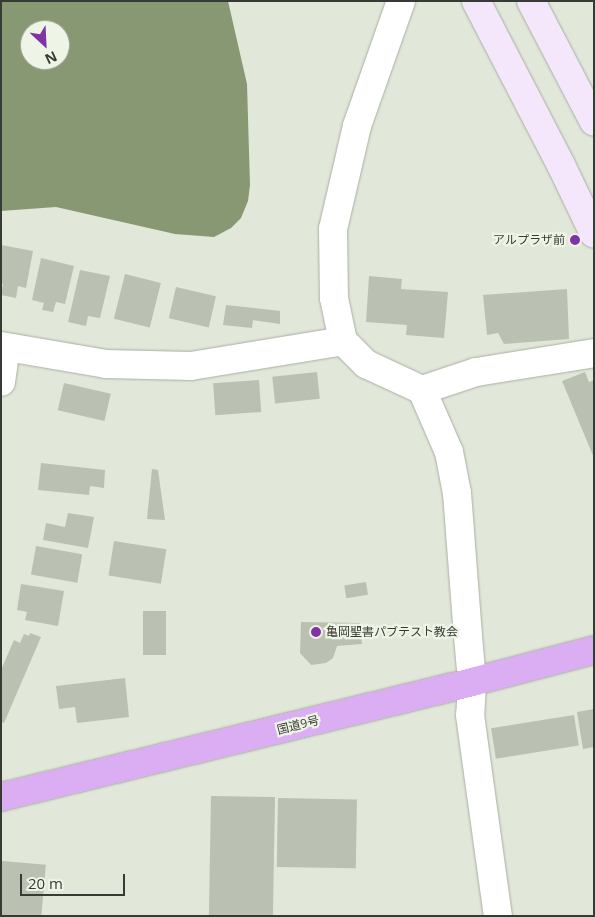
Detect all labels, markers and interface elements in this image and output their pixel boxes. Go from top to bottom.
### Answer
north arrow [20,20,70,70]
text: N [42,47,60,69]
place label: アルプラザ前 [493,233,565,247]
marker: アルプラザ前 [569,234,581,246]
place label: 亀岡聖書パブテスト教会 [326,625,458,639]
marker: 亀岡聖書パブテスト教会 [310,626,322,638]
street label: 国道9号 [275,713,321,737]
scale bar [22,864,128,896]
text: 20 m [28,873,63,893]

